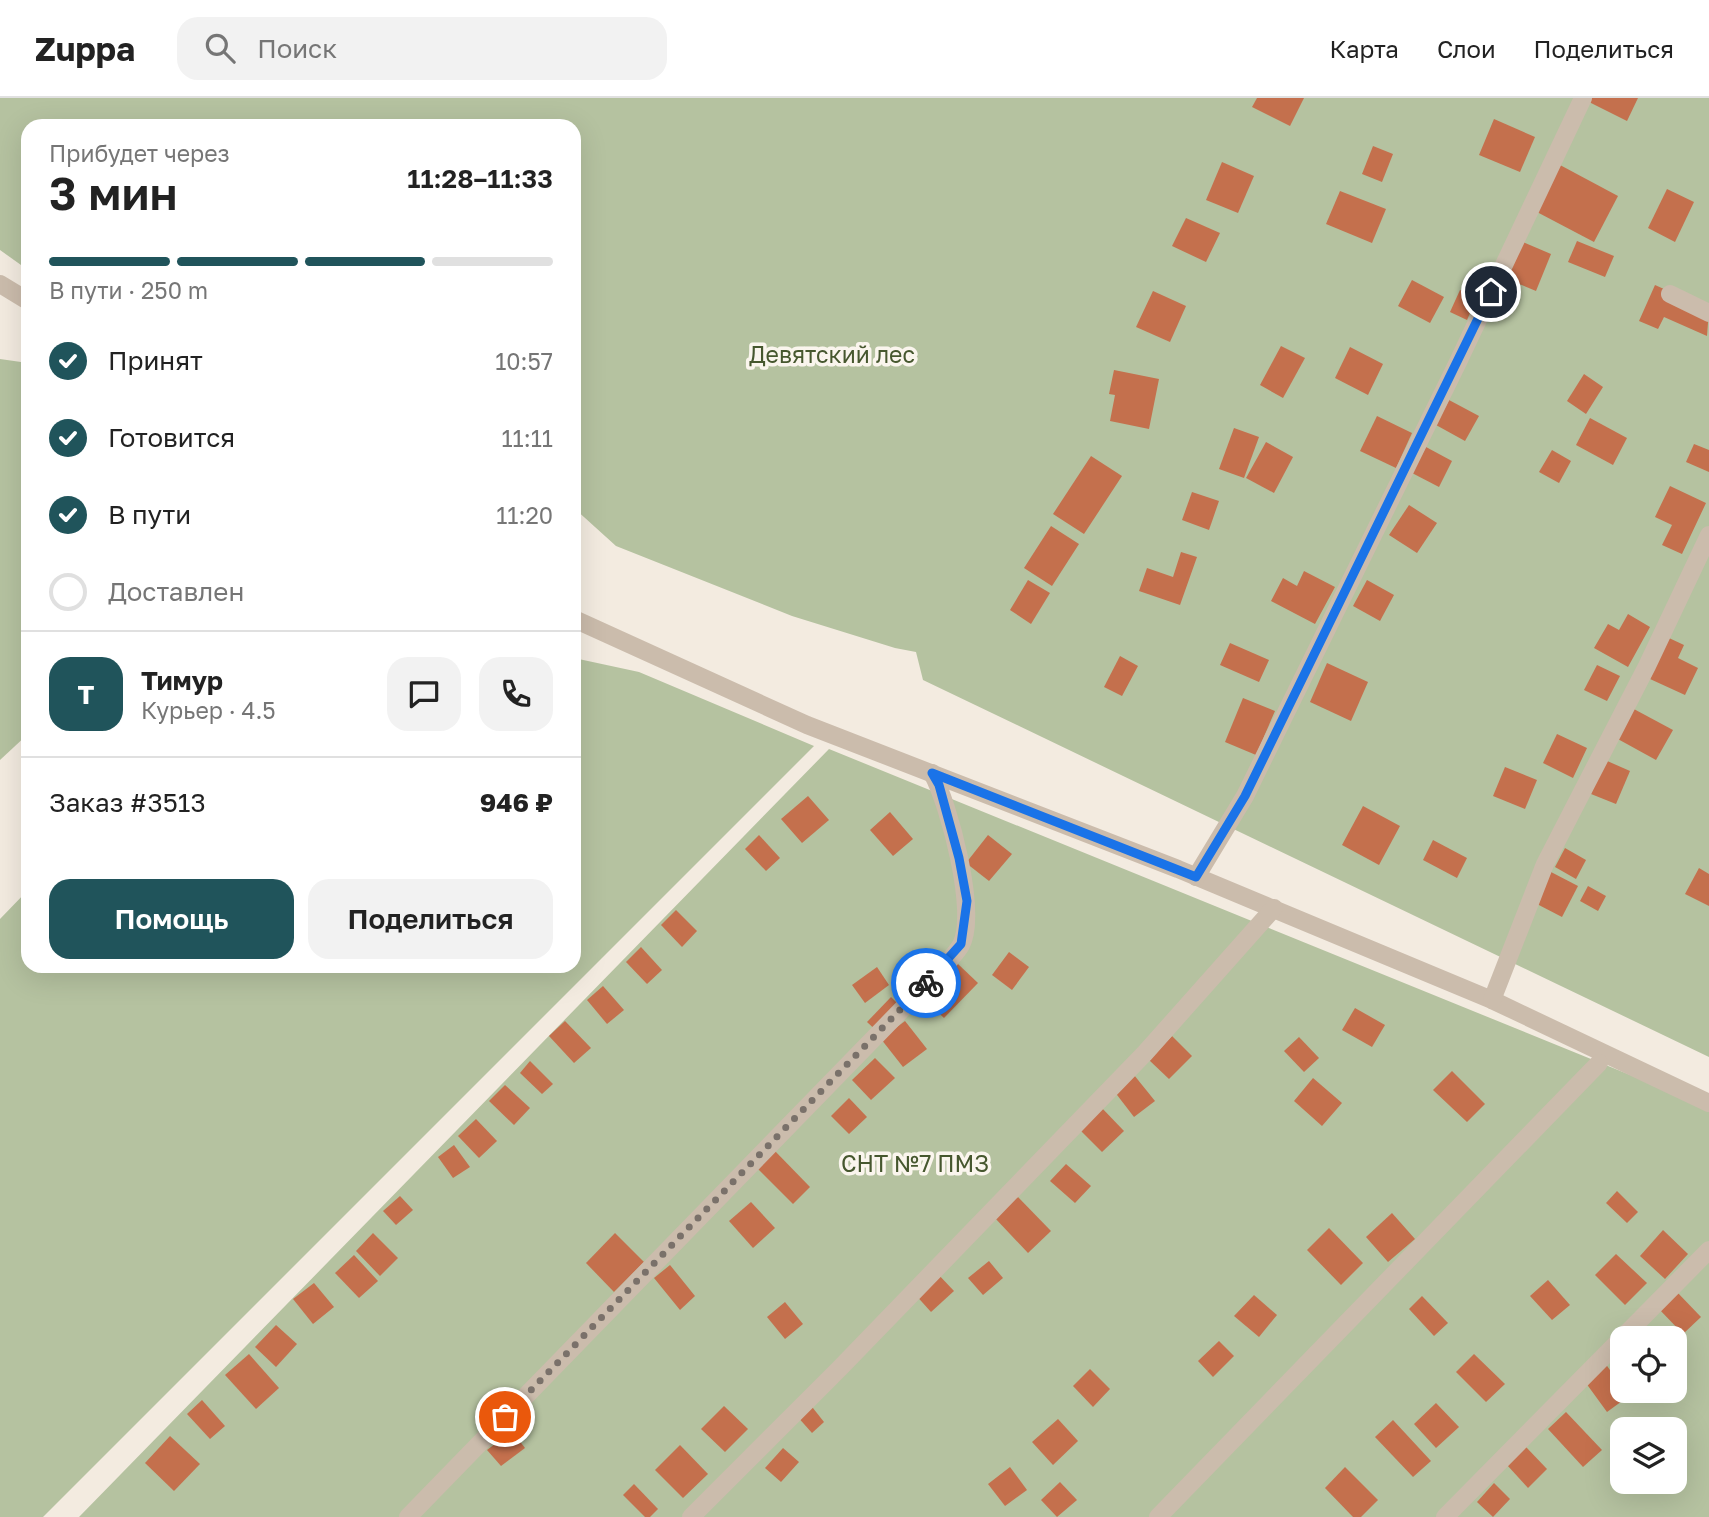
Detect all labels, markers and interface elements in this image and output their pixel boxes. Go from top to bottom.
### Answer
search box [177,17,667,80]
text: Zuppa [35,29,135,68]
icon: search [201,29,239,67]
text: Поиск [257,33,337,64]
text: Карта [1329,34,1399,63]
text: Слои [1437,34,1496,63]
text: Поделиться [1534,34,1674,63]
text: Прибудет через [49,139,230,167]
text: 11:28–11:33 [407,163,553,194]
text: 3 мин [49,165,178,220]
pin [1461,262,1521,322]
icon: home [1472,273,1510,311]
text: В пути · 250 m [49,276,208,304]
park label: Девятский лес [749,340,915,368]
icon: check [49,342,87,380]
text: Принят [108,345,203,376]
text: 10:57 [495,347,553,375]
icon: check [49,419,87,457]
text: Готовится [108,422,235,453]
text: 11:11 [501,424,553,452]
icon: check [49,496,87,534]
text: В пути [108,499,191,530]
text: 11:20 [496,501,553,529]
text: Доставлен [108,576,244,607]
button: chat [387,657,461,731]
button: phone [479,657,553,731]
text: Тимур [141,665,223,696]
text: Т [78,679,94,710]
text: Курьер · 4.5 [141,696,276,724]
text: Заказ #3513 [49,787,206,818]
text: 946 ₽ [480,787,553,818]
button: Помощь [49,879,294,959]
button: Поделиться [308,879,553,959]
courier [891,948,961,1018]
icon: bike [907,964,945,1002]
park label: СНТ №7 ПМЗ [841,1149,989,1177]
map controls [1610,1326,1687,1494]
button: locate [1610,1326,1687,1403]
pin [475,1387,535,1447]
icon: bag [486,1398,524,1436]
button: layers [1610,1417,1687,1494]

